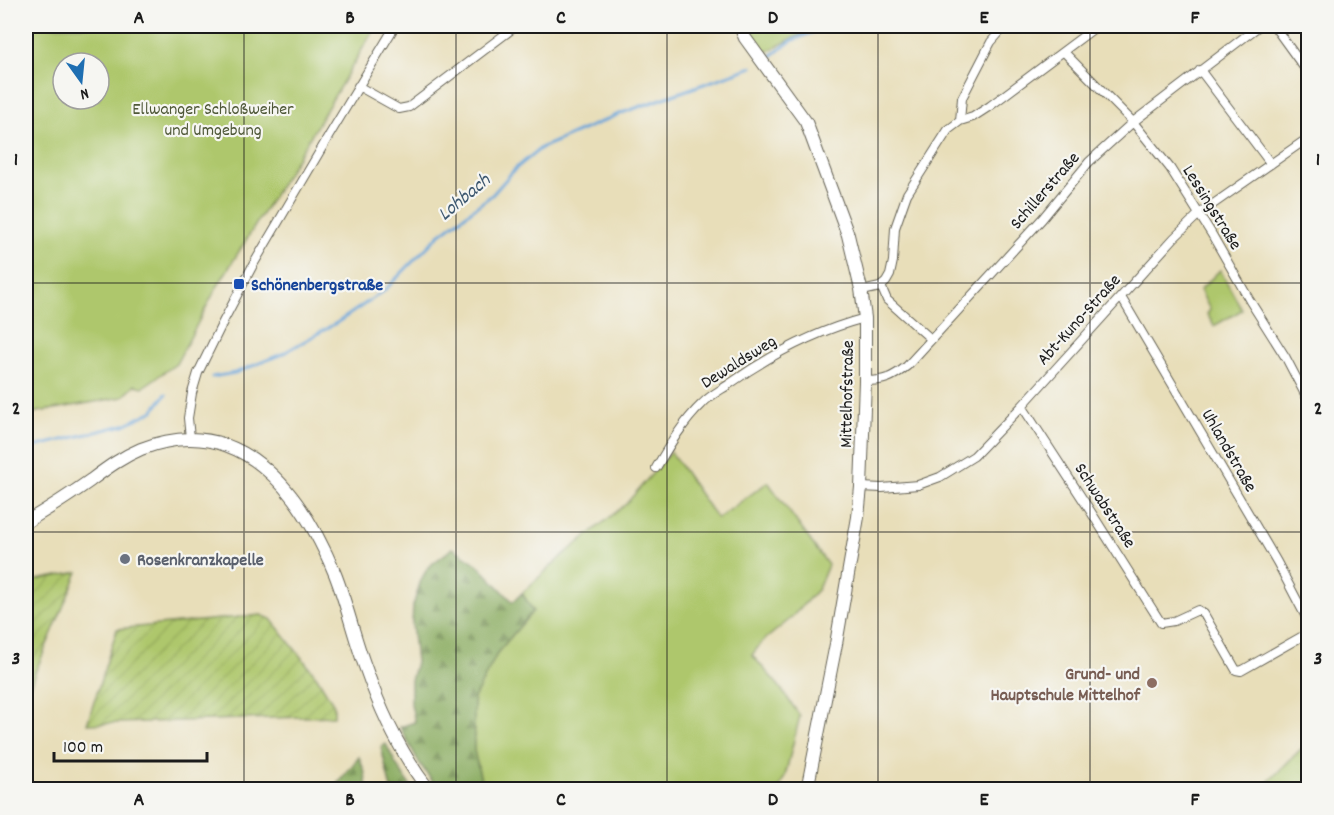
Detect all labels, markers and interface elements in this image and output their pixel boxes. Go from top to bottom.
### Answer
text: A [134,5,145,33]
text: B [345,5,355,33]
text: C [556,5,566,33]
text: D [768,5,779,33]
text: E [979,5,989,33]
text: F [1191,5,1201,33]
north arrow [51,51,111,111]
text: N [77,81,91,105]
park label: Ellwanger Schloßweiher und Umgebung [132,98,294,144]
text: 1 [14,147,18,175]
street label: Schillerstraße [1005,147,1087,236]
text: 1 [1316,147,1320,175]
street label: Lessingstraße [1175,161,1247,256]
water label: Lohbach [432,167,498,229]
street label: Abt-Kuno-Straße [1032,269,1128,372]
place label: Schönenbergstraße [251,274,383,299]
marker: Schönenbergstraße [232,277,246,291]
street label: Dewaldsweg [697,330,782,396]
street label: Mittelhofstraße [835,340,862,448]
text: 2 [12,396,20,424]
text: 2 [1314,396,1322,424]
street label: Uhlandstraße [1194,405,1262,497]
street label: Schwabstraße [1067,459,1141,554]
place label: Rosenkranzkapelle [137,549,264,574]
marker: Rosenkranzkapelle [118,552,132,566]
text: 3 [12,646,20,674]
text: 3 [1314,646,1322,674]
place label: Grund- und Hauptschule Mittelhof [991,663,1142,709]
marker: Grund- und Hauptschule Mittelhof [1145,676,1159,690]
scale bar [54,725,207,763]
text: 100 m [63,736,103,761]
text: A [134,787,145,815]
text: B [345,787,355,815]
text: C [556,787,566,815]
text: D [768,787,779,815]
text: E [979,787,989,815]
text: F [1191,787,1201,815]

